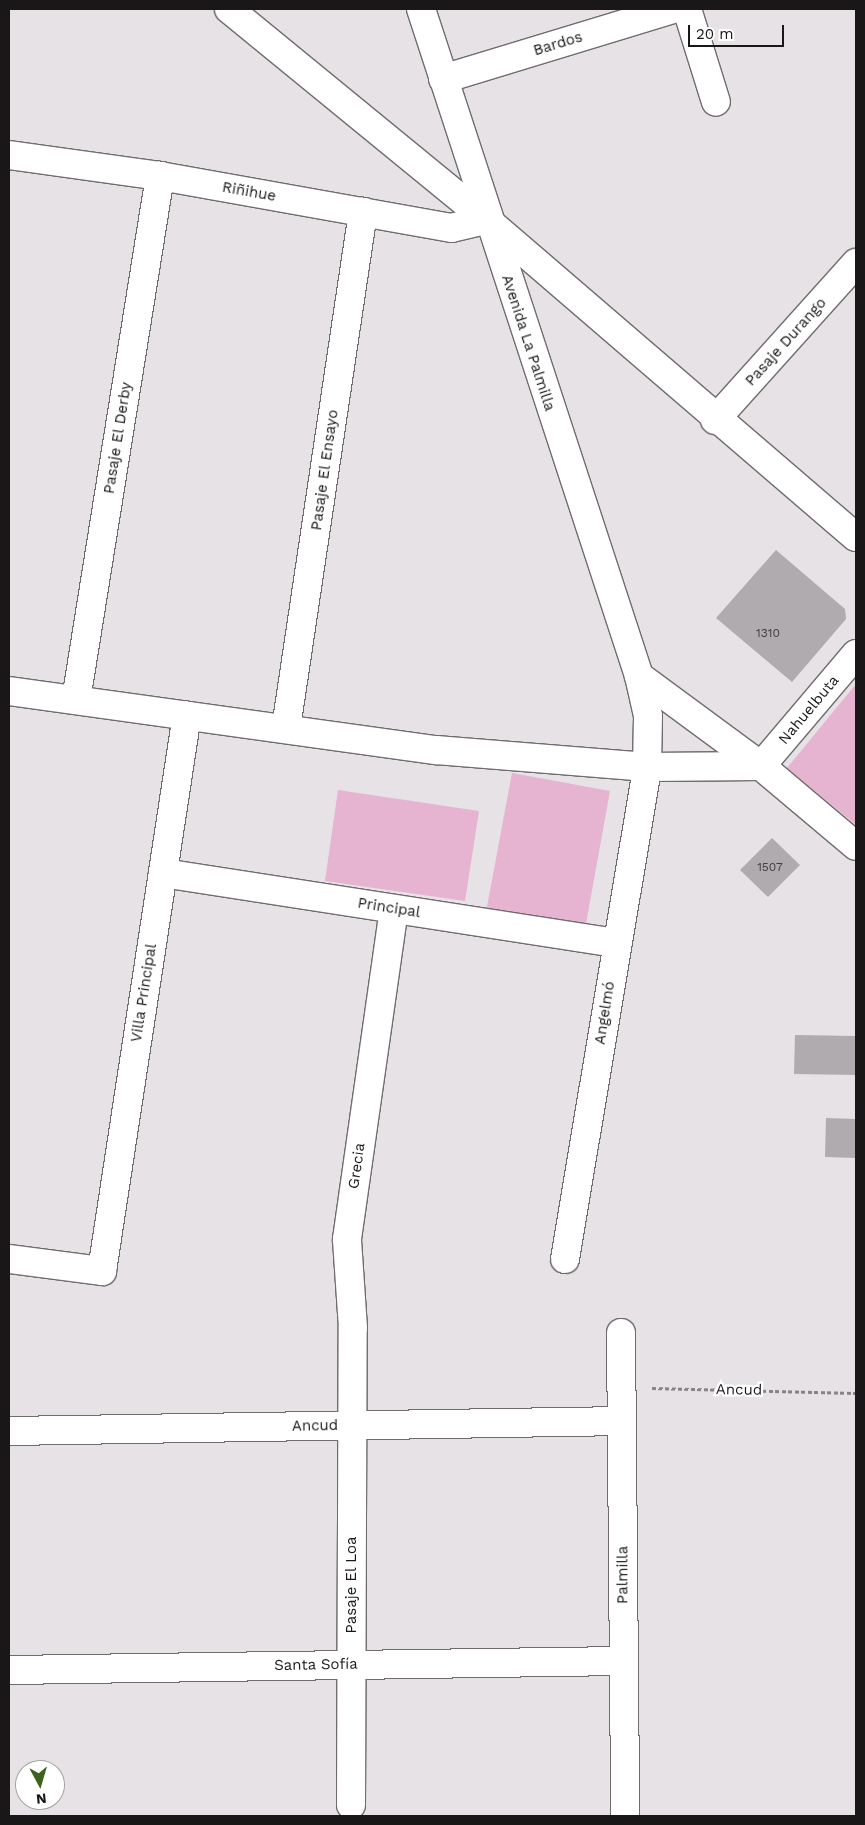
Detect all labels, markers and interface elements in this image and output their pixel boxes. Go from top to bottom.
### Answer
scale bar [690,15,786,47]
text: 20 m [696,25,734,43]
street label: Bardos [531,28,585,60]
street label: Riñihue [221,178,277,206]
street label: Avenida La Palmilla [497,272,559,414]
street label: Pasaje Durango [742,294,830,390]
street label: Pasaje El Derby [100,381,136,495]
street label: Pasaje El Ensayo [308,408,342,532]
house number: 1310 [756,627,780,641]
street label: Nahuelbuta [775,672,843,748]
house number: 1507 [757,861,783,875]
street label: Principal [356,894,422,922]
street label: Villa Principal [127,942,161,1044]
street label: Angelmó [591,980,619,1046]
street label: Grecia [345,1142,369,1190]
street label: Ancud [716,1381,762,1399]
street label: Ancud [292,1417,338,1435]
street label: Pasaje El Loa [343,1536,361,1634]
street label: Palmilla [614,1546,632,1604]
street label: Santa Sofía [274,1655,358,1675]
north arrow [15,1760,65,1810]
text: N [35,1790,47,1807]

